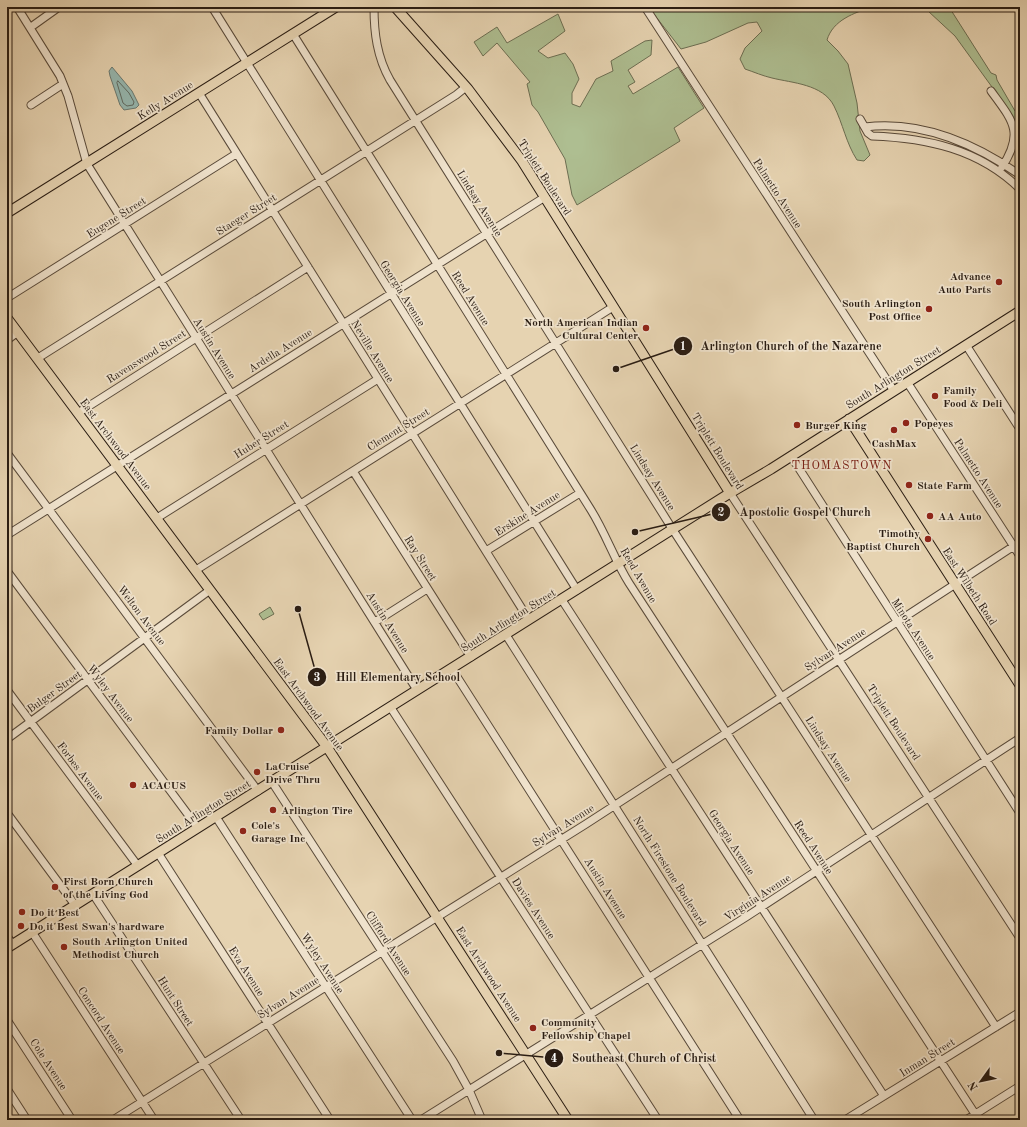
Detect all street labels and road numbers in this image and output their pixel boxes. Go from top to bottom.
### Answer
street label: Kelly Avenue [136,80,195,123]
street label: Triplett Boulevard [515,138,572,218]
street label: Palmetto Avenue [750,157,803,231]
street label: Lindsay Avenue [454,169,504,239]
street label: Staeger Street [215,192,279,238]
street label: Eugene Street [85,196,149,241]
street label: Georgia Avenue [377,259,426,329]
street label: Reed Avenue [449,270,491,328]
street label: Austin Avenue [191,316,237,381]
street label: Neville Avenue [348,319,395,385]
street label: Ardella Avenue [247,327,315,375]
street label: Ravenswood Street [105,328,188,386]
street label: South Arlington Street [845,345,943,412]
street label: East Archwood Avenue [77,397,153,493]
street label: Clement Street [366,407,432,454]
street label: Triplett Boulevard [689,412,745,492]
street label: Huber Street [233,419,291,461]
street label: Palmetto Avenue [951,437,1004,511]
street label: Lindsay Avenue [627,443,677,513]
street label: Erskine Avenue [493,490,562,539]
street label: Ray Street [401,534,438,584]
street label: Reed Avenue [617,546,658,605]
street label: East Wilbeth Road [940,546,998,628]
street label: Welton Avenue [115,584,167,648]
street label: South Arlington Street [460,588,558,655]
street label: Austin Avenue [364,590,410,655]
street label: Minota Avenue [889,597,937,663]
street label: Sylvan Avenue [803,626,868,674]
street label: East Archwood Avenue [271,657,345,753]
street label: Wyley Avenue [85,663,135,725]
street label: Bulger Street [26,669,84,716]
street label: Triplett Boulevard [864,683,921,763]
street label: Lindsay Avenue [802,715,853,785]
street label: Forbes Avenue [54,741,105,803]
street label: South Arlington Street [155,779,253,846]
street label: Sylvan Avenue [531,803,597,850]
street label: Georgia Avenue [706,808,756,877]
street label: North Firestone Boulevard [630,815,707,929]
street label: Reed Avenue [791,819,834,877]
street label: Austin Avenue [582,856,628,921]
street label: Virginia Avenue [723,873,793,924]
street label: Davies Avenue [509,876,557,941]
street label: Clifford Avenue [363,910,413,978]
street label: East Archwood Avenue [453,925,523,1024]
street label: Wyley Avenue [298,932,345,996]
street label: Eva Avenue [226,945,266,999]
street label: Hunt Street [155,975,195,1029]
street label: Sylvan Avenue [256,975,322,1022]
street label: Concord Avenue [75,985,126,1056]
street label: Cole Avenue [27,1037,68,1093]
street label: Inman Street [898,1037,957,1080]

